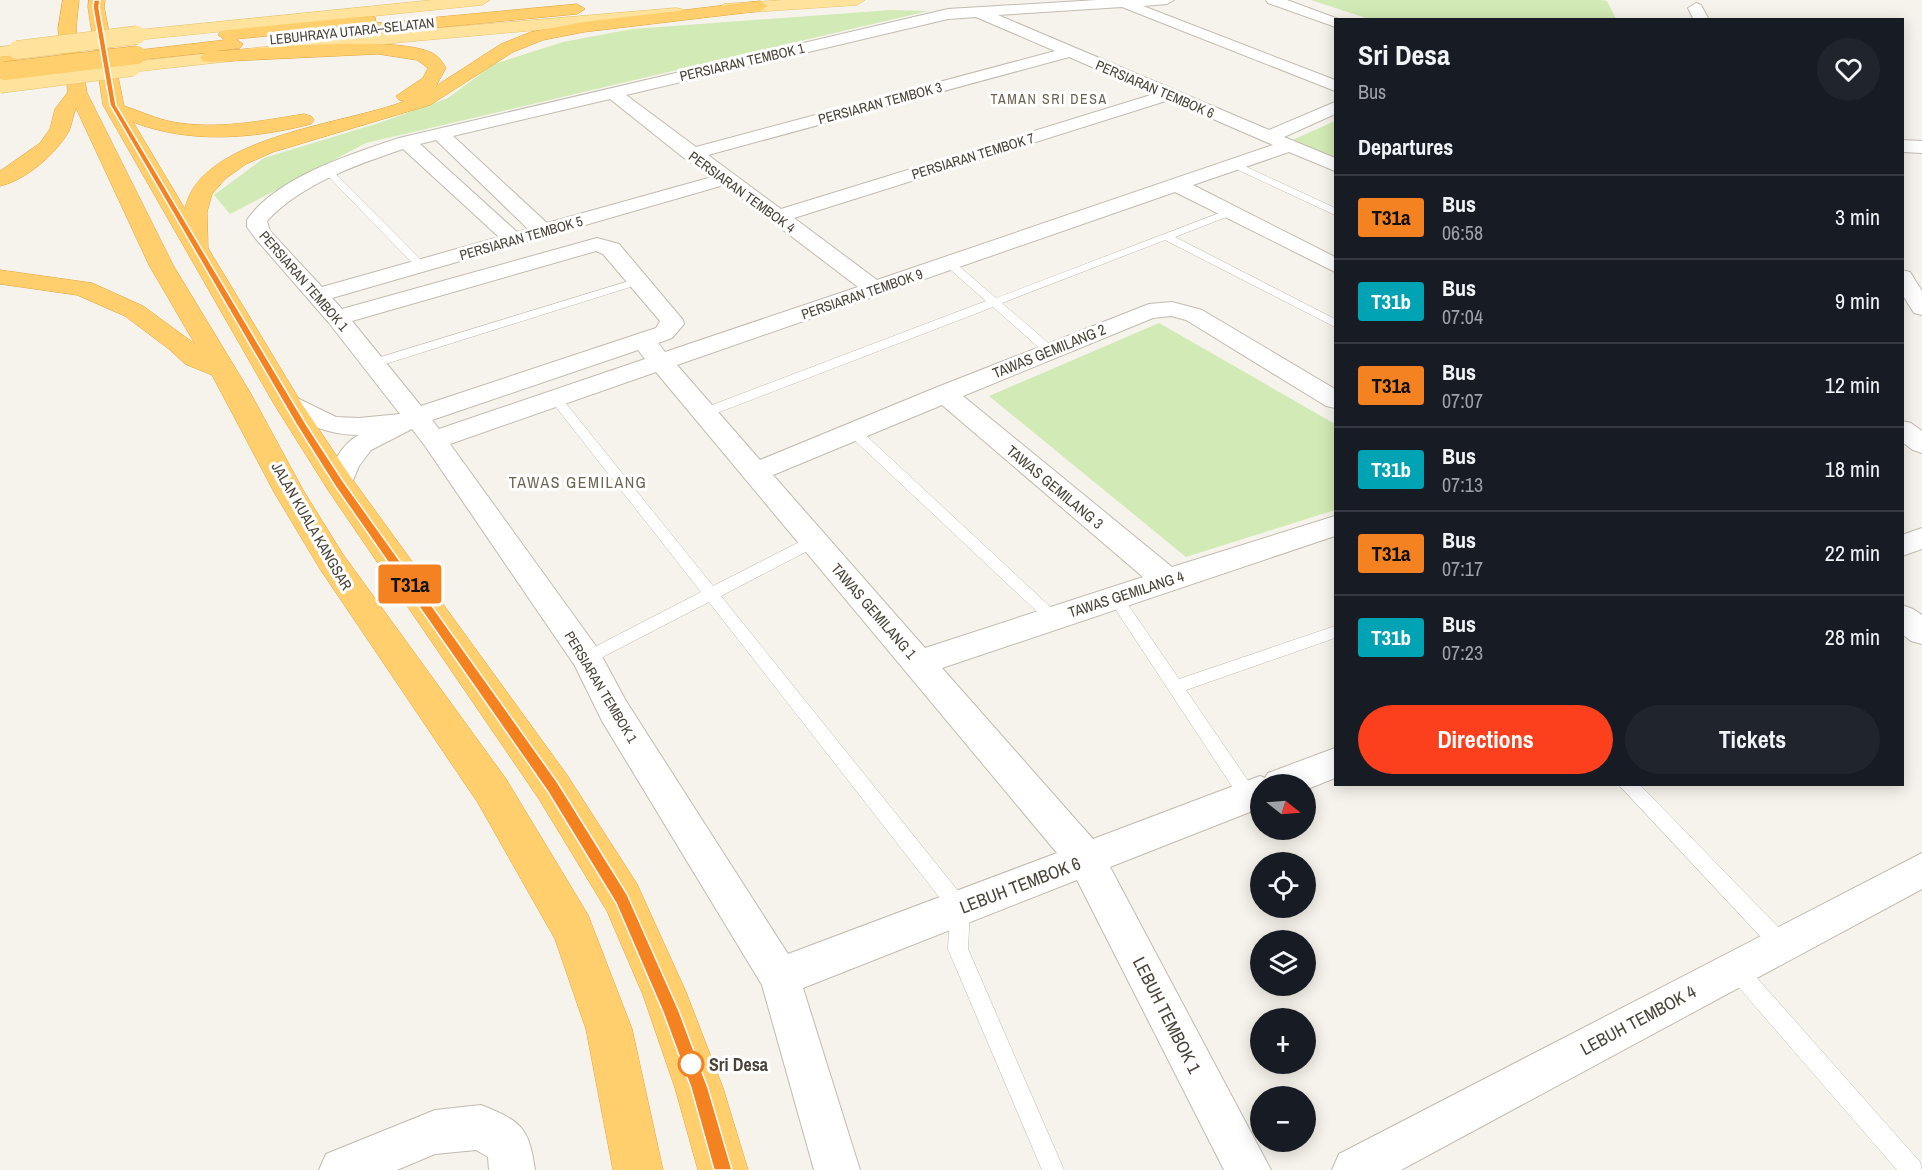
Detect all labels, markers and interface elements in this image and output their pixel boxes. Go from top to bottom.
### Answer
street label: LEBUHRAYA UTARA–SELATAN [269,13,435,49]
text: Sri Desa [1358,36,1450,74]
button: heart [1817,38,1880,101]
street label: PERSIARAN TEMBOK 1 [678,39,807,85]
street label: PERSIARAN TEMBOK 6 [1093,56,1217,122]
street label: PERSIARAN TEMBOK 3 [816,78,944,128]
text: Bus [1358,78,1386,105]
district label: TAMAN SRI DESA [990,90,1108,108]
street label: PERSIARAN TEMBOK 7 [909,129,1037,183]
text: Departures [1358,132,1453,162]
street label: PERSIARAN TEMBOK 4 [685,147,799,237]
text: Bus [1442,189,1476,219]
text: 3 min [1835,202,1880,232]
text: T31a [1371,203,1411,232]
street label: PERSIARAN TEMBOK 5 [457,212,585,264]
text: 06:58 [1442,219,1483,246]
street label: PERSIARAN TEMBOK 1 [255,227,353,335]
street label: PERSIARAN TEMBOK 9 [799,265,925,323]
text: Bus [1442,273,1476,303]
text: 9 min [1835,286,1880,316]
text: T31b [1371,287,1411,316]
text: 07:04 [1442,303,1483,330]
street label: TAWAS GEMILANG 2 [989,319,1109,383]
text: Bus [1442,357,1476,387]
text: 12 min [1825,370,1880,400]
text: T31a [1371,371,1411,400]
text: 07:07 [1442,387,1483,414]
street label: TAWAS GEMILANG 3 [1002,440,1108,534]
text: Bus [1442,441,1476,471]
text: 18 min [1825,454,1880,484]
text: T31b [1371,455,1411,484]
street label: JALAN KUALA KANGSAR [267,458,357,594]
district label: TAWAS GEMILANG [509,471,647,493]
text: 07:13 [1442,471,1483,498]
text: Bus [1442,525,1476,555]
text: 22 min [1825,538,1880,568]
text: T31a [1371,539,1411,568]
text: 07:17 [1442,555,1483,582]
street label: TAWAS GEMILANG 1 [827,559,922,663]
line badge: T31a [368,564,452,604]
street label: TAWAS GEMILANG 4 [1065,565,1187,623]
text: T31a [390,570,430,599]
text: Bus [1442,609,1476,639]
text: 28 min [1825,622,1880,652]
text: T31b [1371,623,1411,652]
street label: PERSIARAN TEMBOK 1 [560,628,642,747]
text: 07:23 [1442,639,1483,666]
button: Directions [1358,705,1613,774]
button: Tickets [1625,705,1880,774]
north arrow [1250,774,1316,840]
map controls [1250,774,1316,1152]
street label: LEBUH TEMBOK 6 [956,850,1084,920]
button: locate [1250,852,1316,918]
button: layers [1250,930,1316,996]
street label: LEBUH TEMBOK 1 [1127,952,1207,1078]
street label: LEBUH TEMBOK 4 [1576,979,1700,1061]
button: + [1250,1008,1316,1074]
marker: Sri Desa [678,1051,704,1077]
place label: Sri Desa [709,1052,769,1077]
button: − [1250,1086,1316,1152]

